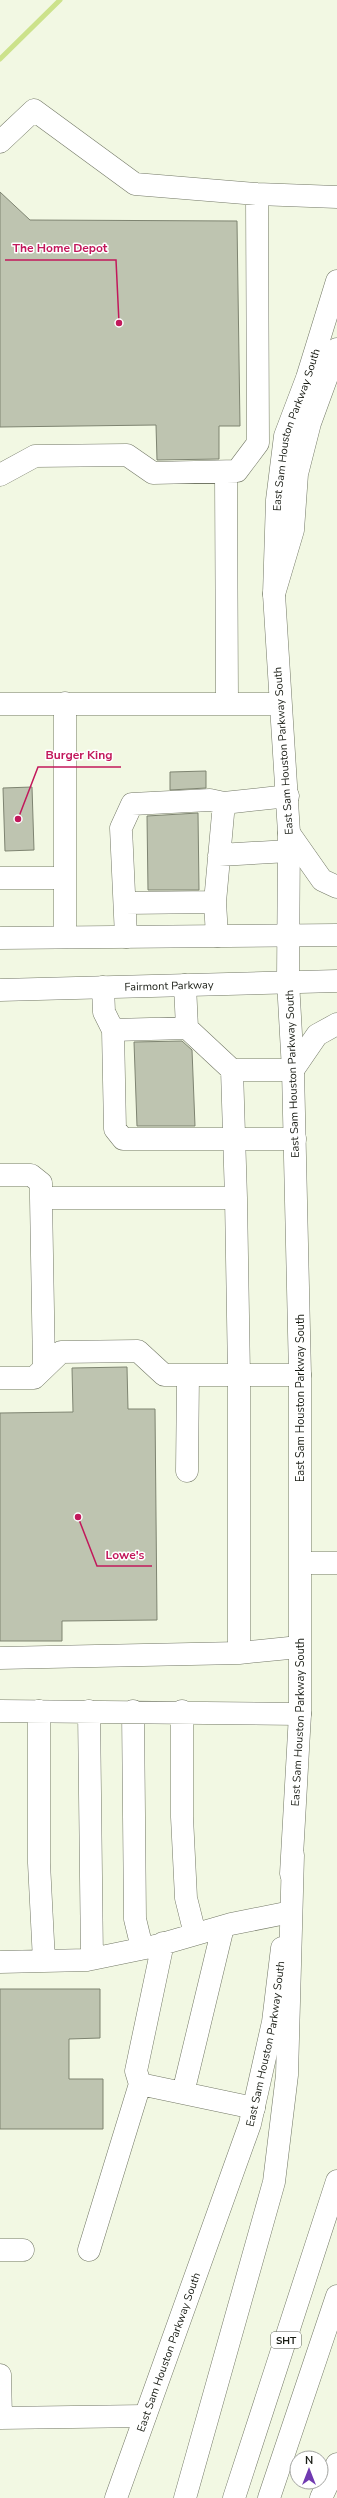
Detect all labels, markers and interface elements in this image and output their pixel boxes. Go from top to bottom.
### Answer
callout: The Home Depot [5,236,116,260]
text: The Home Depot [13,240,108,256]
street label: East Sam Houston Parkway South [270,347,324,511]
street label: East Sam Houston Parkway South [270,667,297,835]
callout: Burger King [38,743,121,767]
text: Burger King [46,747,112,763]
street label: Fairmont Parkway [124,977,214,995]
street label: East Sam Houston Parkway South [282,990,303,1158]
street label: East Sam Houston Parkway South [293,1314,308,1482]
callout: Lowe's [97,1542,152,1566]
text: Lowe's [106,1547,145,1563]
street label: East Sam Houston Parkway South [288,1638,308,1807]
street label: East Sam Houston Parkway South [243,1960,288,2128]
street label: East Sam Houston Parkway South [133,2270,204,2434]
road number: SHT [271,2332,301,2348]
north arrow [289,2450,329,2490]
text: N [305,2453,313,2468]

